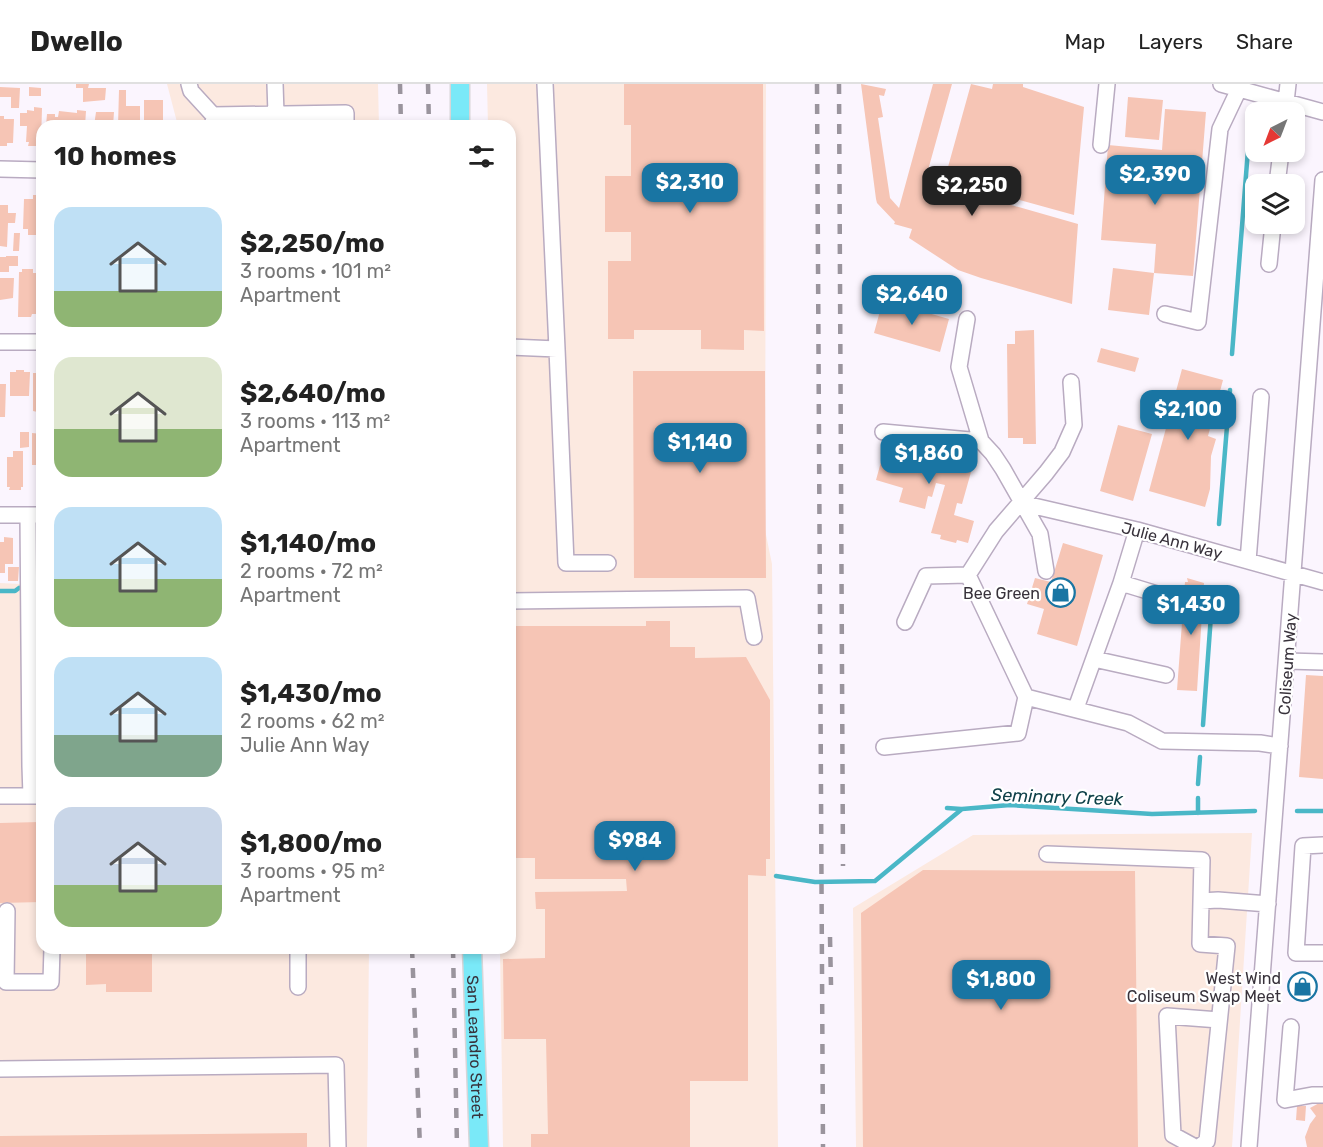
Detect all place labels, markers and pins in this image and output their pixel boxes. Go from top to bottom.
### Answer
pin: $2,390 [1106,155,1204,206]
pin: $2,310 [641,163,739,214]
pin: $2,250 [923,166,1021,217]
pin: $2,640 [863,275,961,326]
pin: $2,100 [1139,390,1237,441]
pin: $1,140 [651,423,749,474]
pin: $1,860 [880,434,978,485]
shop icon: Bee Green [1045,577,1077,609]
place label: Bee Green [963,584,1040,603]
pin: $1,430 [1142,585,1240,636]
pin: $984 [599,821,671,872]
pin: $1,800 [952,960,1050,1011]
place label: West Wind Coliseum Swap Meet [1127,969,1281,1006]
shop icon: West Wind Coliseum Swap Meet [1286,971,1318,1003]

